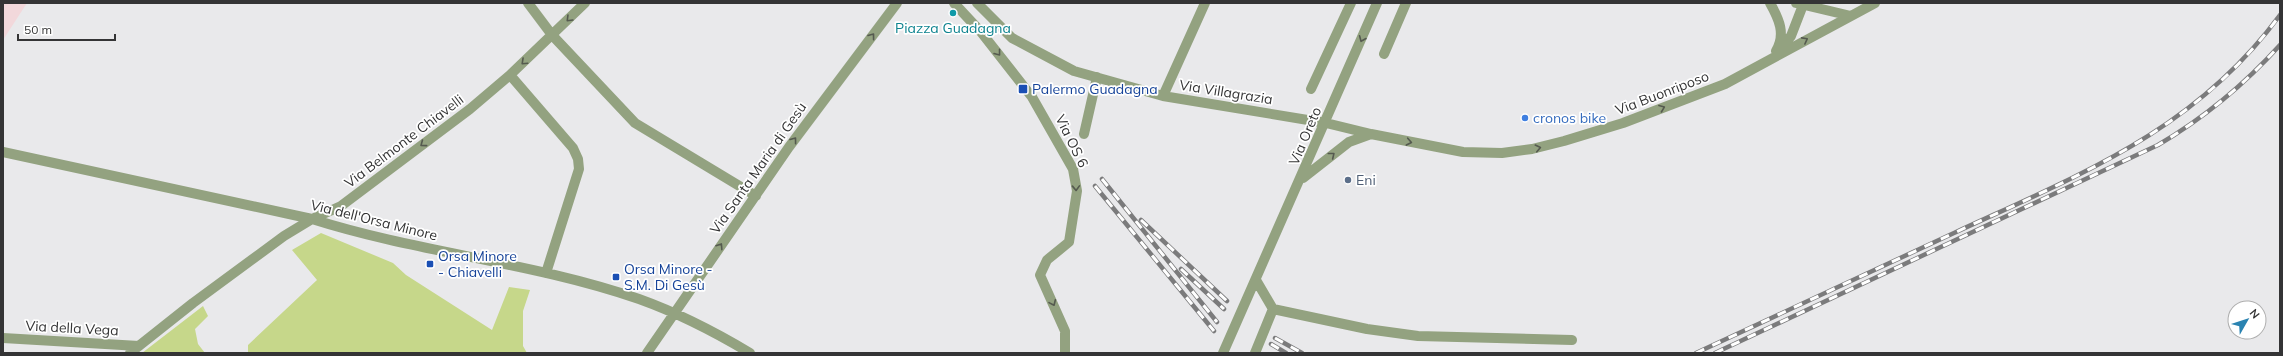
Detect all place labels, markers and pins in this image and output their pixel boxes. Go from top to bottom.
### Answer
marker: Piazza Guadagna [948,8,958,18]
place label: Piazza Guadagna [895,19,1011,37]
place label: Palermo Guadagna [1032,80,1158,98]
marker: Palermo Guadagna [1017,83,1029,95]
place label: cronos bike [1533,109,1606,127]
marker: cronos bike [1520,113,1530,123]
place label: Eni [1356,171,1376,189]
marker: Eni [1343,175,1353,185]
place label: Orsa Minore - Chiavelli [438,247,517,281]
marker: Orsa Minore - Chiavelli [425,259,435,269]
place label: Orsa Minore - S.M. Di Gesù [624,260,713,294]
marker: Orsa Minore - S.M. Di Gesù [611,272,621,282]

